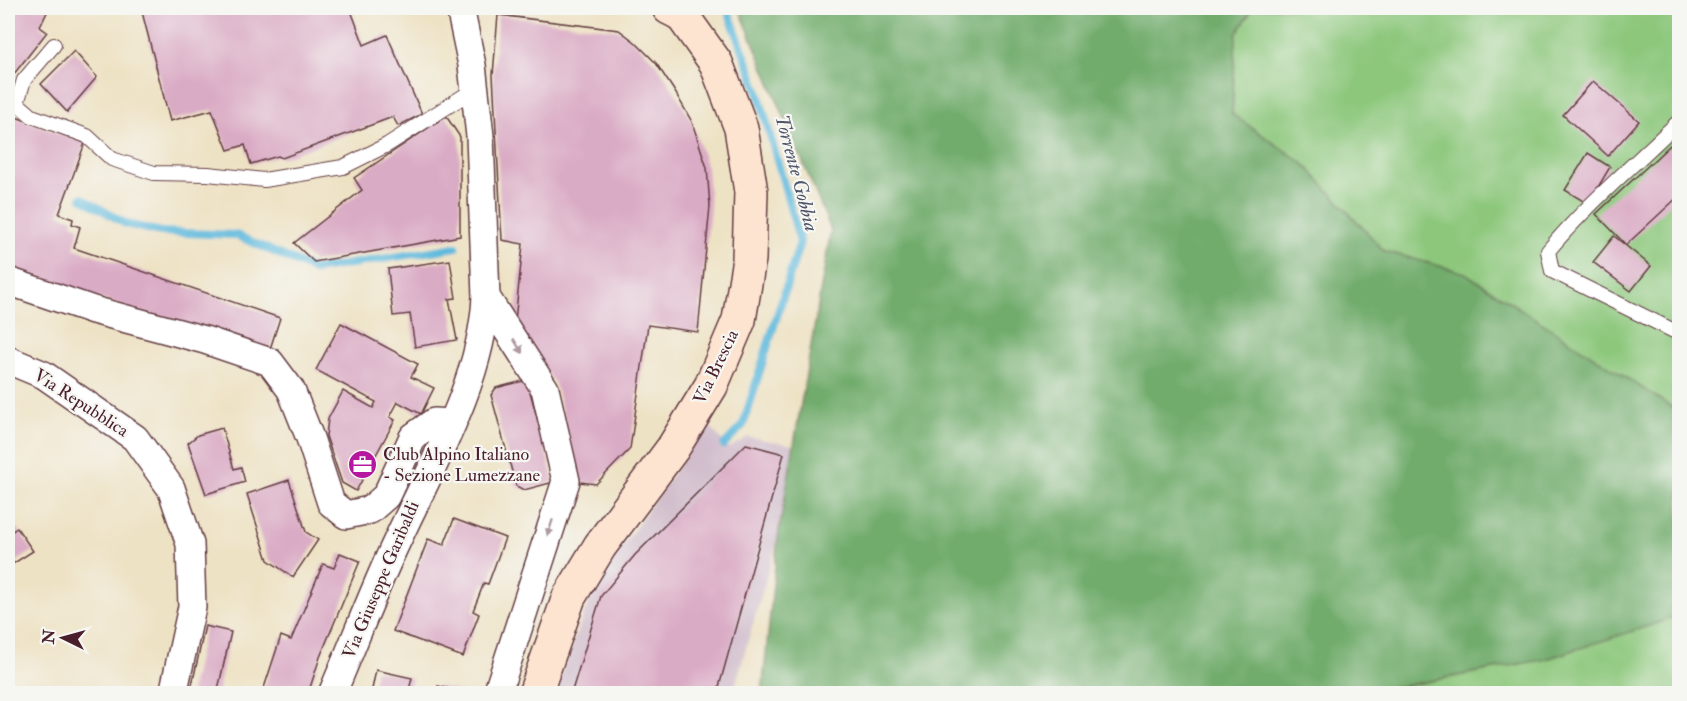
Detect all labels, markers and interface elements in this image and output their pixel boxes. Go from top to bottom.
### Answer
water label: Torrente Gobbia [769,112,825,234]
street label: Via Brescia [688,325,744,408]
one-way arrow [512,338,523,354]
street label: Via Repubblica [29,364,133,443]
place label: Club Alpino Italiano - Sezione Lumezzane [383,443,540,487]
office icon: Club Alpino Italiano - Sezione Lumezzane [346,448,378,480]
street label: Via Giuseppe Garibaldi [337,497,425,662]
one-way arrow [544,519,554,537]
north arrow [33,608,93,668]
text: N [38,628,60,646]

